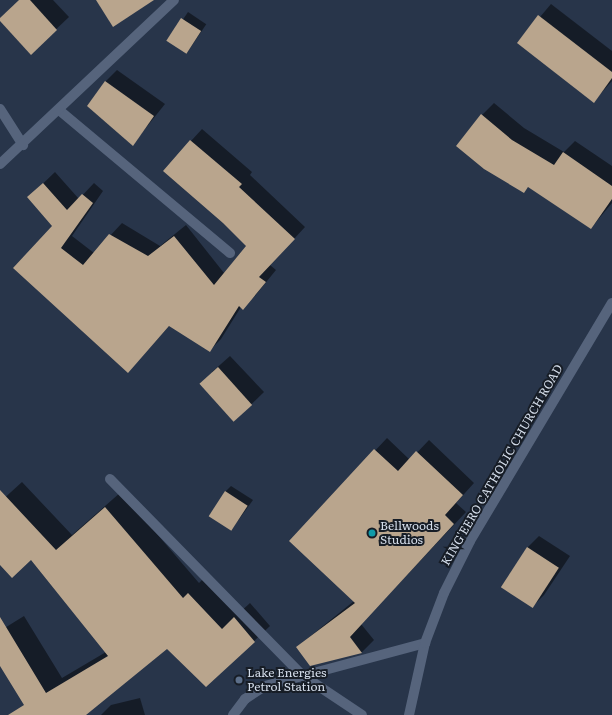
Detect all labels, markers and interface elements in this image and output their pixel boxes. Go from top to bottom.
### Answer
street label: KING'EERO CATHOLIC CHURCH ROAD [438,362,566,568]
place label: Bellwoods Studios [380,519,439,547]
marker: Bellwoods Studios [367,528,377,538]
place label: Lake Energies Petrol Station [247,666,326,694]
marker: Lake Energies Petrol Station [234,675,244,685]

